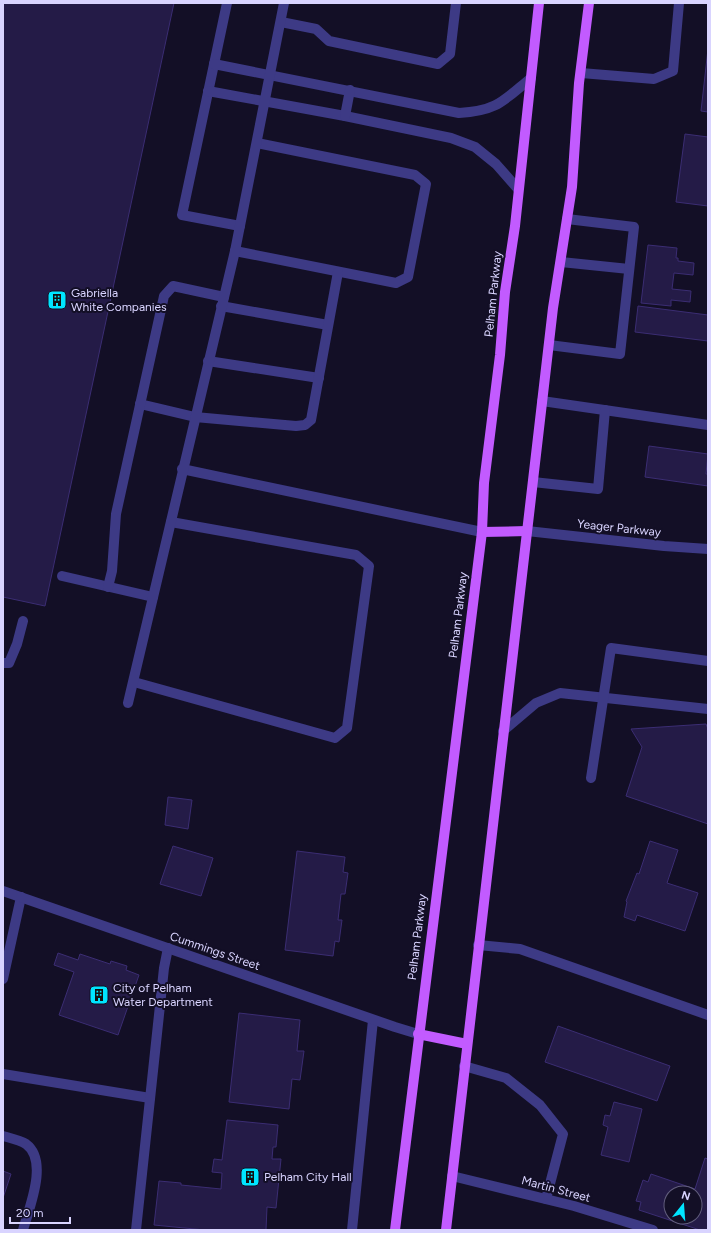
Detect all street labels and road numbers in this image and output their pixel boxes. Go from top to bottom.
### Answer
street label: Pelham Parkway [482,250,505,338]
street label: Yeager Parkway [576,517,662,539]
street label: Pelham Parkway [446,571,470,659]
street label: Pelham Parkway [405,893,429,981]
street label: Cummings Street [168,929,262,973]
street label: Martin Street [520,1173,592,1205]

